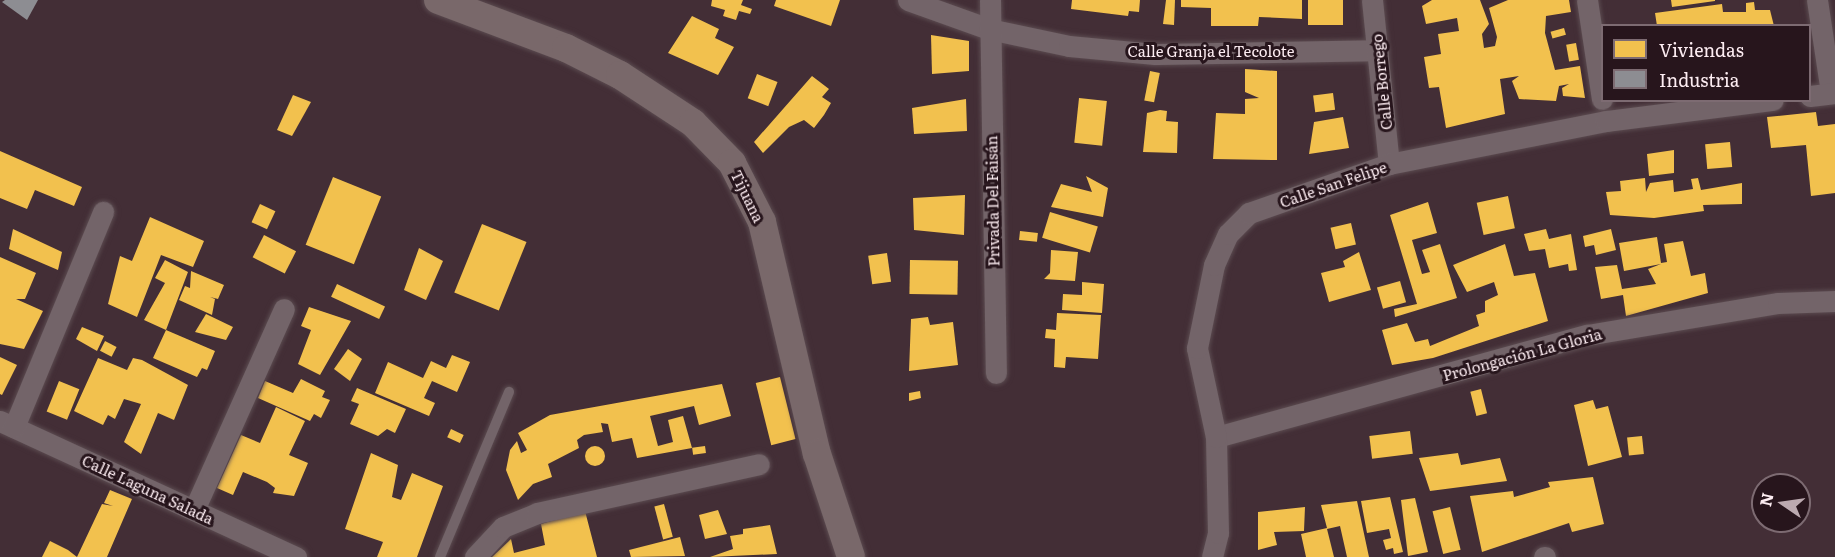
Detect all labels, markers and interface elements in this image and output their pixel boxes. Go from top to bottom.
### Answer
legend [1601,24,1811,102]
street label: Calle Borrego [1367,33,1395,131]
text: Viviendas [1659,36,1744,63]
street label: Calle Granja el Tecolote [1127,42,1295,60]
text: Industria [1659,66,1739,93]
street label: Privada Del Faisán [982,135,1002,267]
street label: Calle San Felipe [1277,157,1389,211]
street label: Tijuana [728,167,768,225]
street label: Prolongación La Gloria [1441,324,1603,384]
street label: Calle Laguna Salada [79,451,217,527]
north arrow [1751,473,1811,533]
text: N [1752,490,1779,509]

